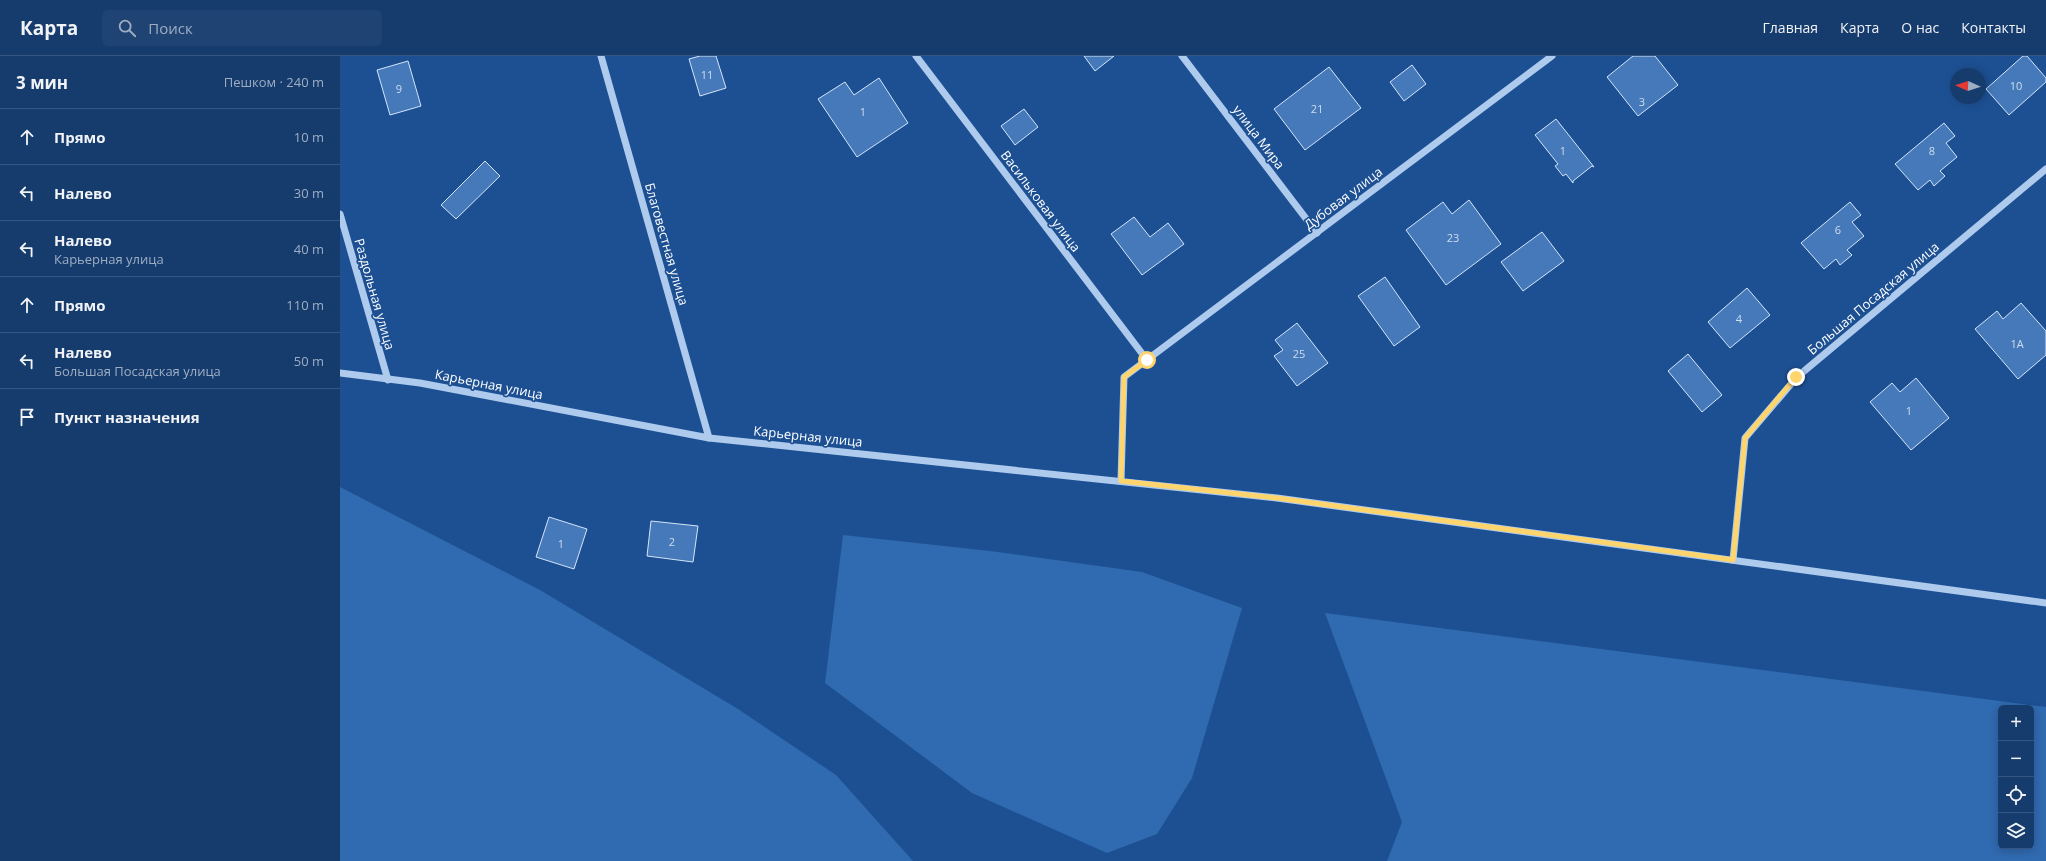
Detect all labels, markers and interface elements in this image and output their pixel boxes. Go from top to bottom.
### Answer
search box [102,10,382,46]
text: Карта [20,15,78,41]
icon: search [116,17,138,39]
text: Поиск [148,18,193,38]
text: Главная [1763,18,1818,37]
text: Карта [1840,18,1879,37]
text: О нас [1901,18,1939,37]
text: Контакты [1961,18,2026,37]
house number: 11 [701,67,713,82]
north arrow [1950,68,1986,104]
text: 3 мин [16,71,68,94]
text: Пешком · 240 m [224,73,324,91]
house number: 10 [2010,78,2022,93]
house number: 9 [396,81,402,96]
house number: 3 [1639,94,1645,109]
street label: улица Мира [1229,101,1289,173]
house number: 21 [1311,101,1323,116]
house number: 1 [860,104,866,119]
icon: ahead [16,126,38,148]
text: Прямо [54,127,106,147]
text: 10 m [294,128,324,146]
house number: 1 [1560,143,1566,158]
house number: 8 [1929,143,1935,158]
street label: Васильковая улица [997,147,1085,255]
street label: Дубовая улица [1300,163,1386,233]
street label: Благовестная улица [641,181,693,307]
icon: left [16,182,38,204]
text: Налево [54,183,112,203]
text: 30 m [294,184,324,202]
house number: 6 [1835,222,1841,237]
text: Налево [54,230,112,250]
house number: 23 [1447,230,1459,245]
street label: Раздольная улица [350,236,400,352]
icon: left [16,238,38,260]
street label: Большая Посадская улица [1803,238,1943,358]
text: 40 m [294,240,324,258]
text: Карьерная улица [54,250,164,268]
icon: ahead [16,294,38,316]
text: Прямо [54,295,106,315]
text: 110 m [286,296,324,314]
house number: 4 [1736,311,1743,326]
house number: 1А [2010,336,2024,351]
text: Налево [54,342,112,362]
house number: 25 [1293,346,1305,361]
icon: left [16,350,38,372]
route start [1138,351,1156,369]
text: 50 m [294,352,324,370]
text: Большая Посадская улица [54,362,221,380]
street label: Карьерная улица [433,365,545,403]
route end [1787,368,1805,386]
house number: 1 [1906,403,1912,418]
icon: arrive [16,406,38,428]
text: Пункт назначения [54,407,200,427]
street label: Карьерная улица [753,421,863,451]
house number: 2 [669,534,675,549]
house number: 1 [558,536,564,551]
map controls [1998,705,2034,849]
button: + [1998,705,2034,741]
button: − [1998,741,2034,777]
button: locate [1998,777,2034,813]
button: layers [1998,813,2034,849]

